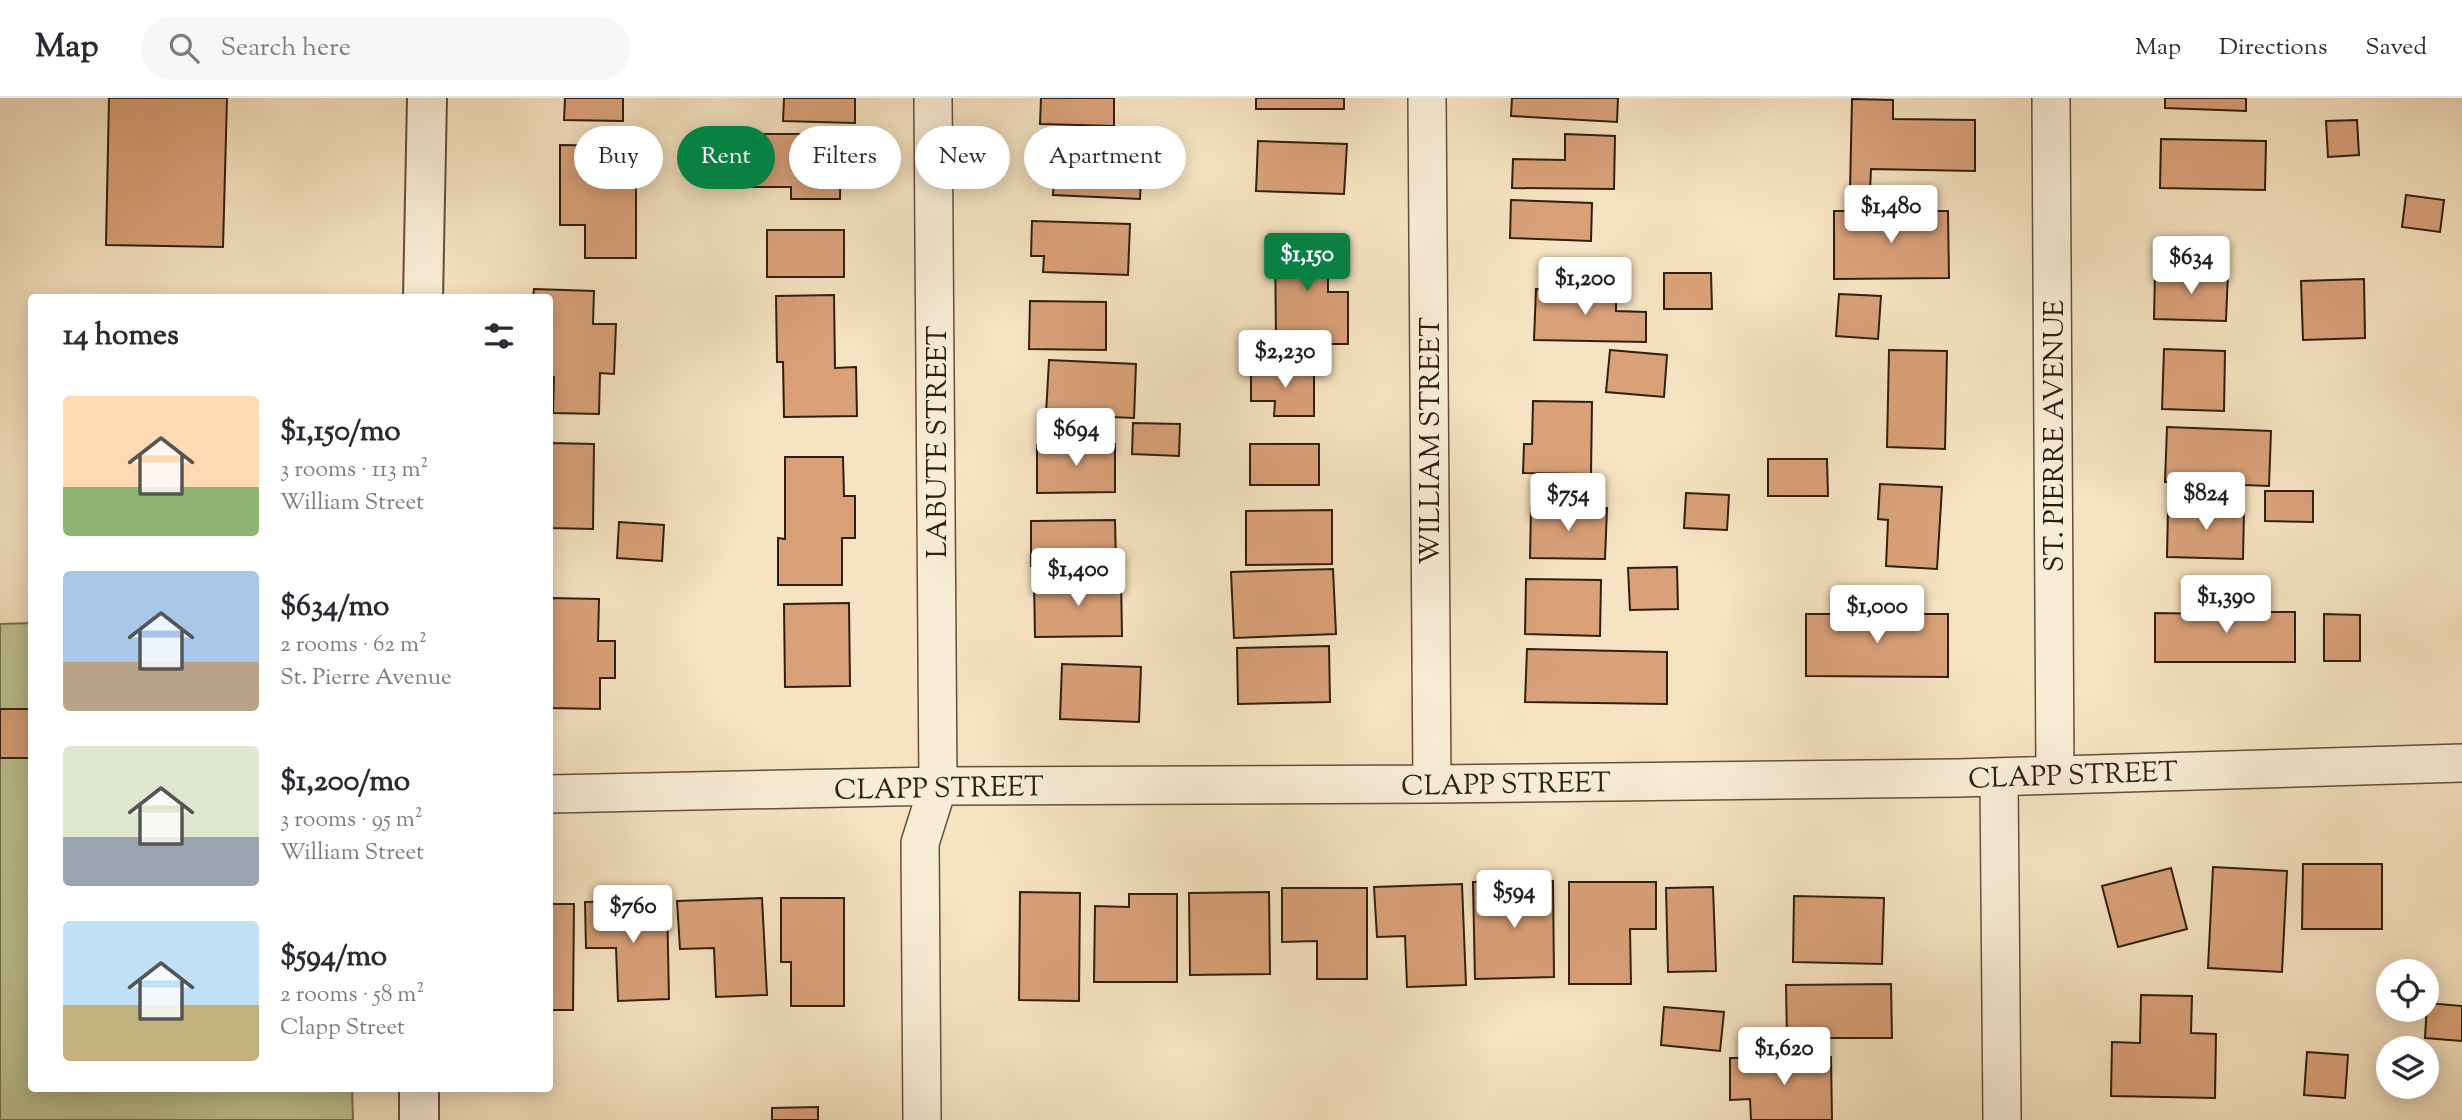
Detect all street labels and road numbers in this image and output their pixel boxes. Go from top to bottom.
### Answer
street label: ST. PIERRE AVENUE [2036,300,2076,572]
street label: WILLIAM STREET [1412,317,1452,565]
street label: LABUTE STREET [919,325,959,558]
street label: CLAPP STREET [1968,753,2179,801]
street label: CLAPP STREET [1401,764,1612,808]
street label: CLAPP STREET [834,768,1045,812]

